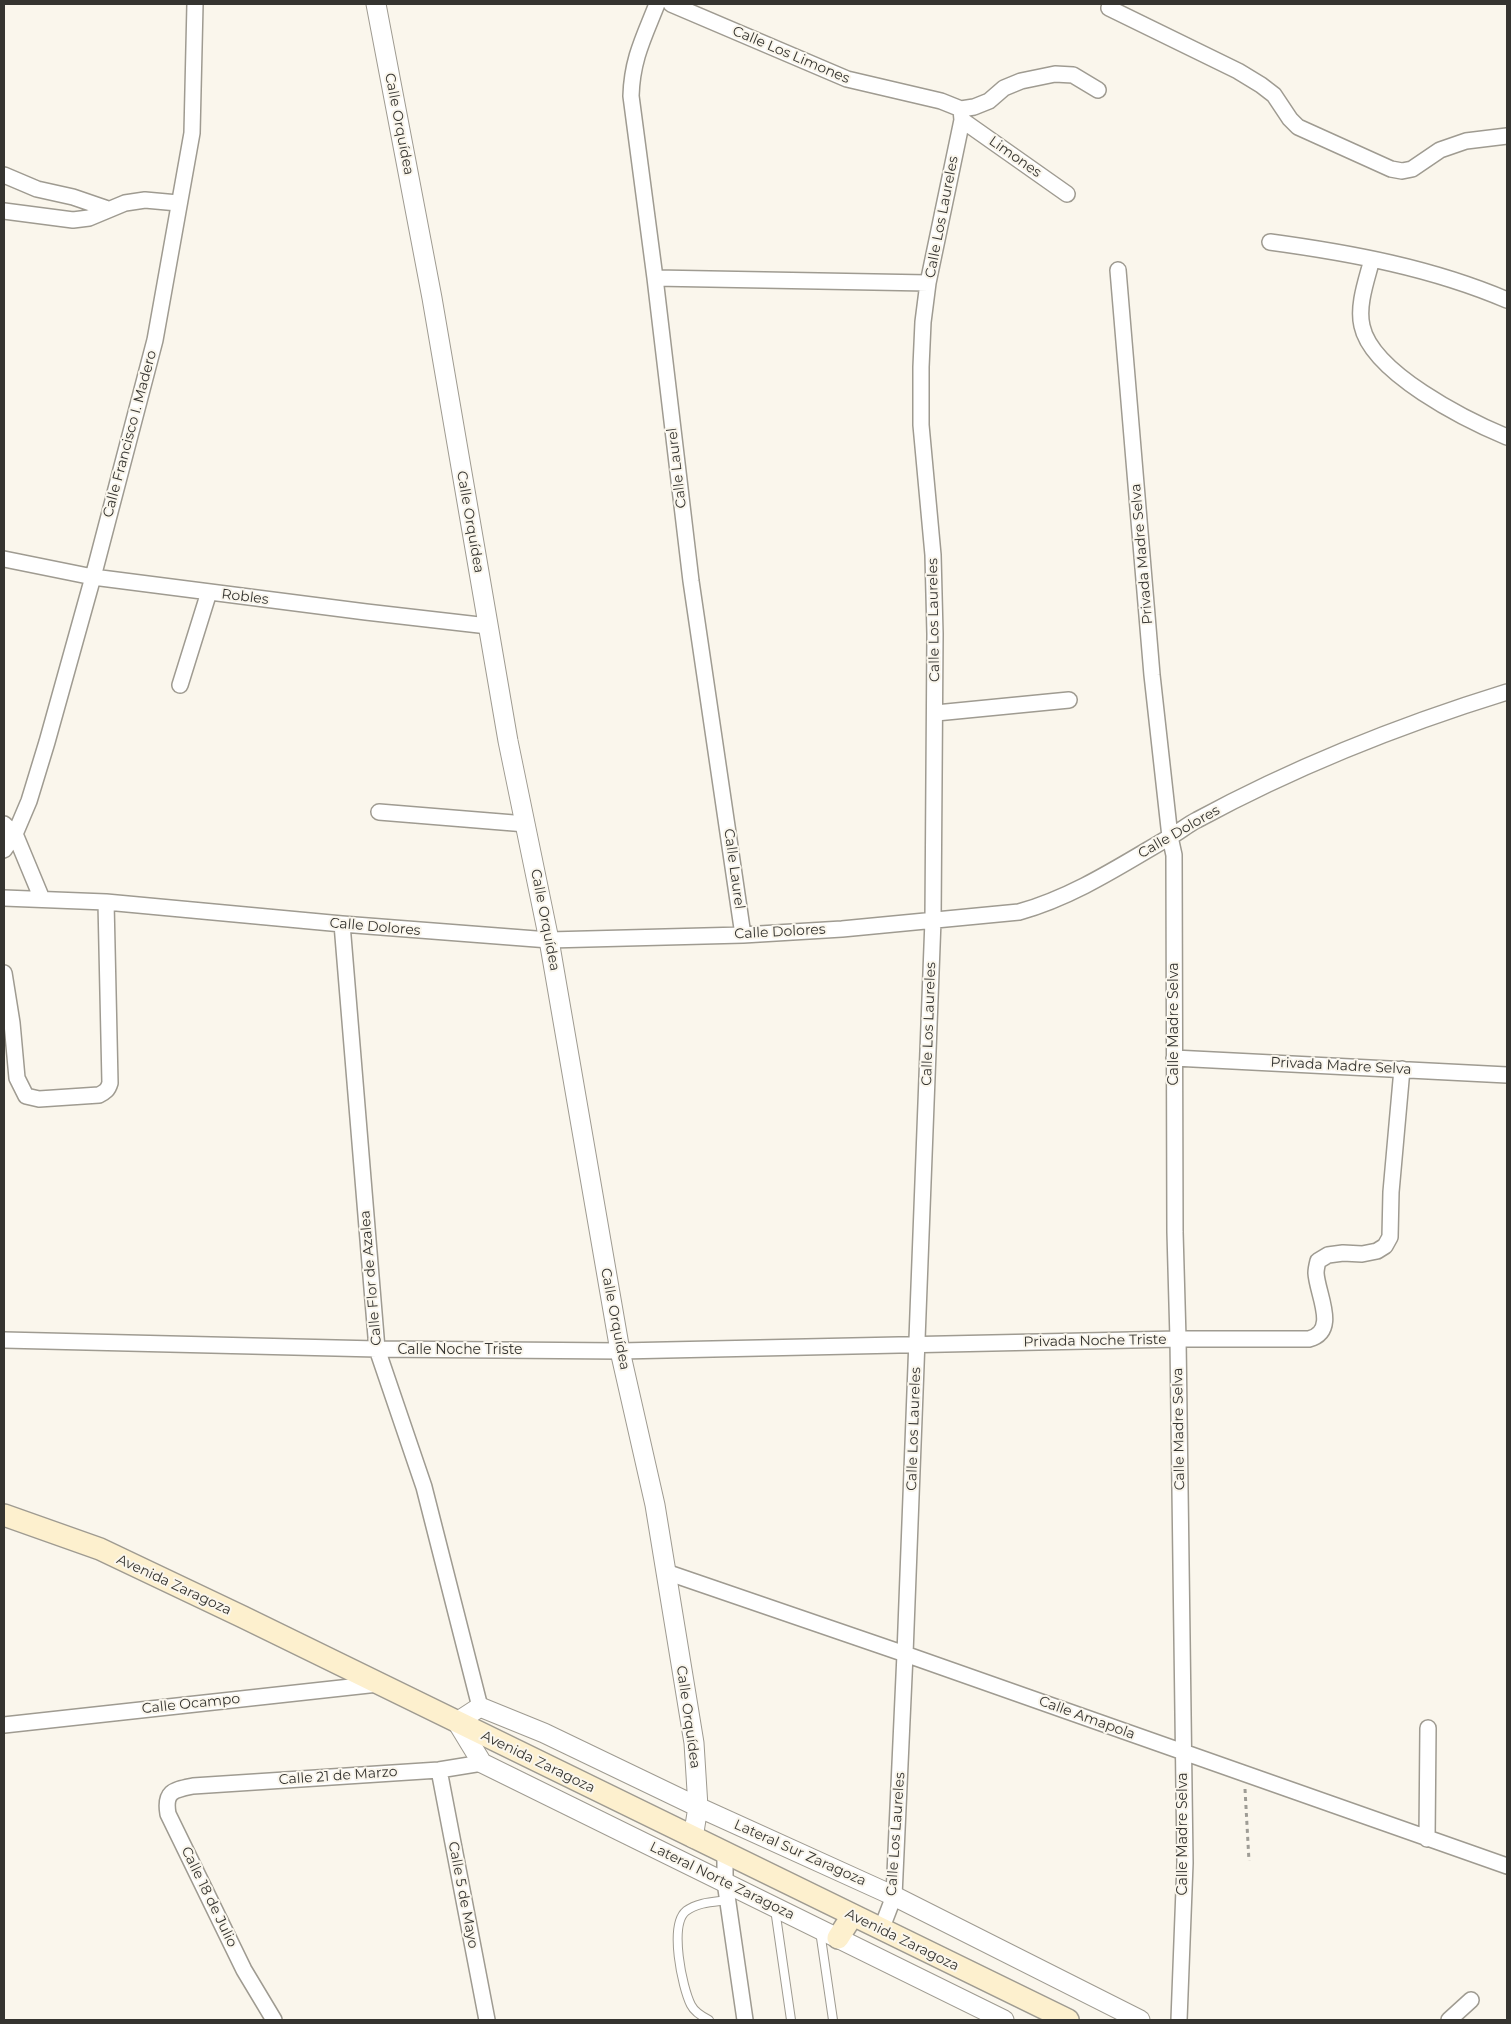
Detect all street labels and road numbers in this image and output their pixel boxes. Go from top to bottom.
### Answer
street label: Calle Los Limones [730,23,852,87]
street label: Calle Orquídea [381,72,417,176]
street label: Limones [985,133,1045,181]
street label: Calle Los Laureles [922,155,962,279]
street label: Calle Francisco I. Madero [100,349,160,519]
street label: Calle Laurel [664,427,690,509]
street label: Calle Orquídea [453,470,487,574]
street label: Privada Madre Selva [1127,483,1157,625]
street label: Calle Los Laureles [925,558,943,682]
street label: Robles [220,586,270,608]
street label: Calle Dolores [1135,802,1223,862]
street label: Calle Laurel [720,828,748,910]
street label: Calle Orquídea [527,868,563,972]
street label: Calle Dolores [329,915,421,939]
street label: Calle Dolores [734,921,826,943]
street label: Calle Los Laureles [918,962,940,1086]
street label: Calle Madre Selva [1166,963,1182,1085]
street label: Privada Madre Selva [1270,1054,1412,1078]
street label: Calle Flor de Azalea [357,1210,385,1346]
street label: Calle Orquídea [597,1267,633,1371]
street label: Privada Noche Triste [1023,1331,1167,1351]
street label: Calle Noche Triste [397,1342,523,1358]
street label: Calle Los Laureles [903,1367,925,1491]
street label: Calle Madre Selva [1170,1367,1188,1491]
street label: Avenida Zaragoza [114,1551,234,1619]
street label: Calle Orquídea [672,1665,704,1769]
street label: Calle Ocampo [141,1690,241,1718]
street label: Calle Amapola [1037,1693,1137,1743]
street label: Avenida Zaragoza [478,1727,598,1797]
street label: Calle 21 de Marzo [278,1763,398,1789]
street label: Calle Los Laureles [883,1772,909,1896]
street label: Calle Madre Selva [1175,1773,1191,1895]
street label: Lateral Sur Zaragoza [731,1816,869,1890]
street label: Lateral Norte Zaragoza [647,1839,797,1923]
street label: Calle 5 de Mayo [444,1840,482,1950]
street label: Calle 18 de Julio [177,1844,241,1950]
street label: Avenida Zaragoza [842,1905,962,1975]

